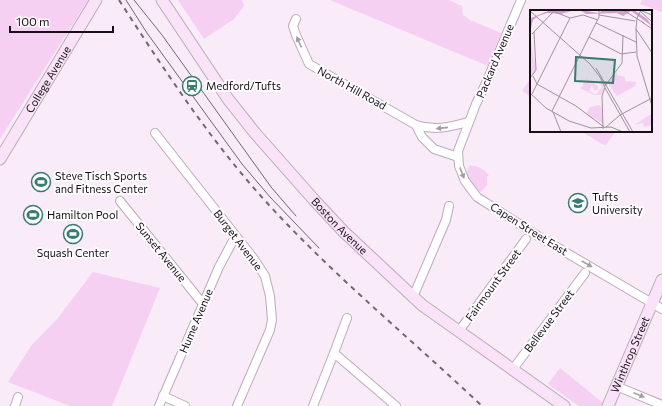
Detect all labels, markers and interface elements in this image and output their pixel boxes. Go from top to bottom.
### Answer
scale bar [10,8,113,34]
inset map [530,10,652,132]
text: 100 m [16,14,50,28]
street label: Packard Avenue [473,22,516,100]
one-way arrow [296,36,302,48]
street label: College Avenue [22,43,73,115]
street label: North Hill Road [316,63,389,112]
station icon: Medford/Tufts [181,75,203,97]
place label: Medford/Tufts [206,79,281,92]
one-way arrow [436,125,448,131]
one-way arrow [459,167,465,179]
place label: Steve Tisch Sports and Fitness Center [55,169,148,195]
sports icon: Steve Tisch Sports and Fitness Center [30,171,52,193]
place label: Tufts University [592,190,643,216]
school or university icon: Tufts University [567,192,589,214]
street label: Boston Avenue [309,194,371,257]
street label: Capen Street East [488,199,571,258]
sports icon: Hamilton Pool [22,204,44,226]
street label: Burget Avenue [211,207,266,273]
place label: Hamilton Pool [47,208,118,221]
street label: Sunset Avenue [133,219,190,284]
sports icon: Squash Center [62,223,84,245]
place label: Squash Center [37,246,110,259]
street label: Fairmount Street [462,246,523,323]
one-way arrow [581,261,593,268]
street label: Bellevue Street [521,286,577,355]
street label: Hume Avenue [176,287,215,355]
street label: Winthrop Street [608,314,652,394]
one-way arrow [633,392,645,399]

